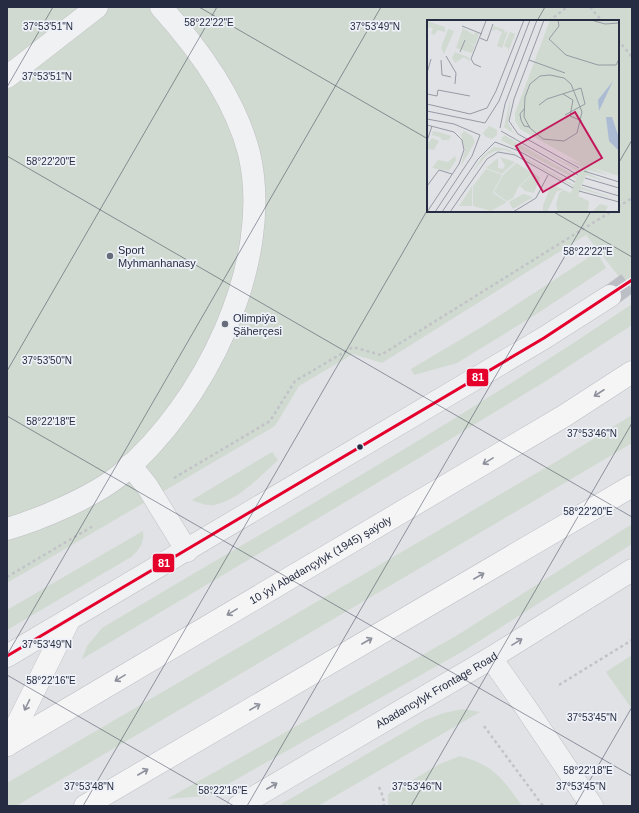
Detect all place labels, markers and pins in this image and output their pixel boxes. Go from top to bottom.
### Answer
place label: Sport Myhmanhanasy [118,244,196,269]
marker: Sport Myhmanhanasy [105,251,115,261]
place label: Olimpiýa Şäherçesi [233,312,282,337]
marker: Olimpiýa Şäherçesi [220,319,230,329]
unlabelled marker [355,442,365,452]

